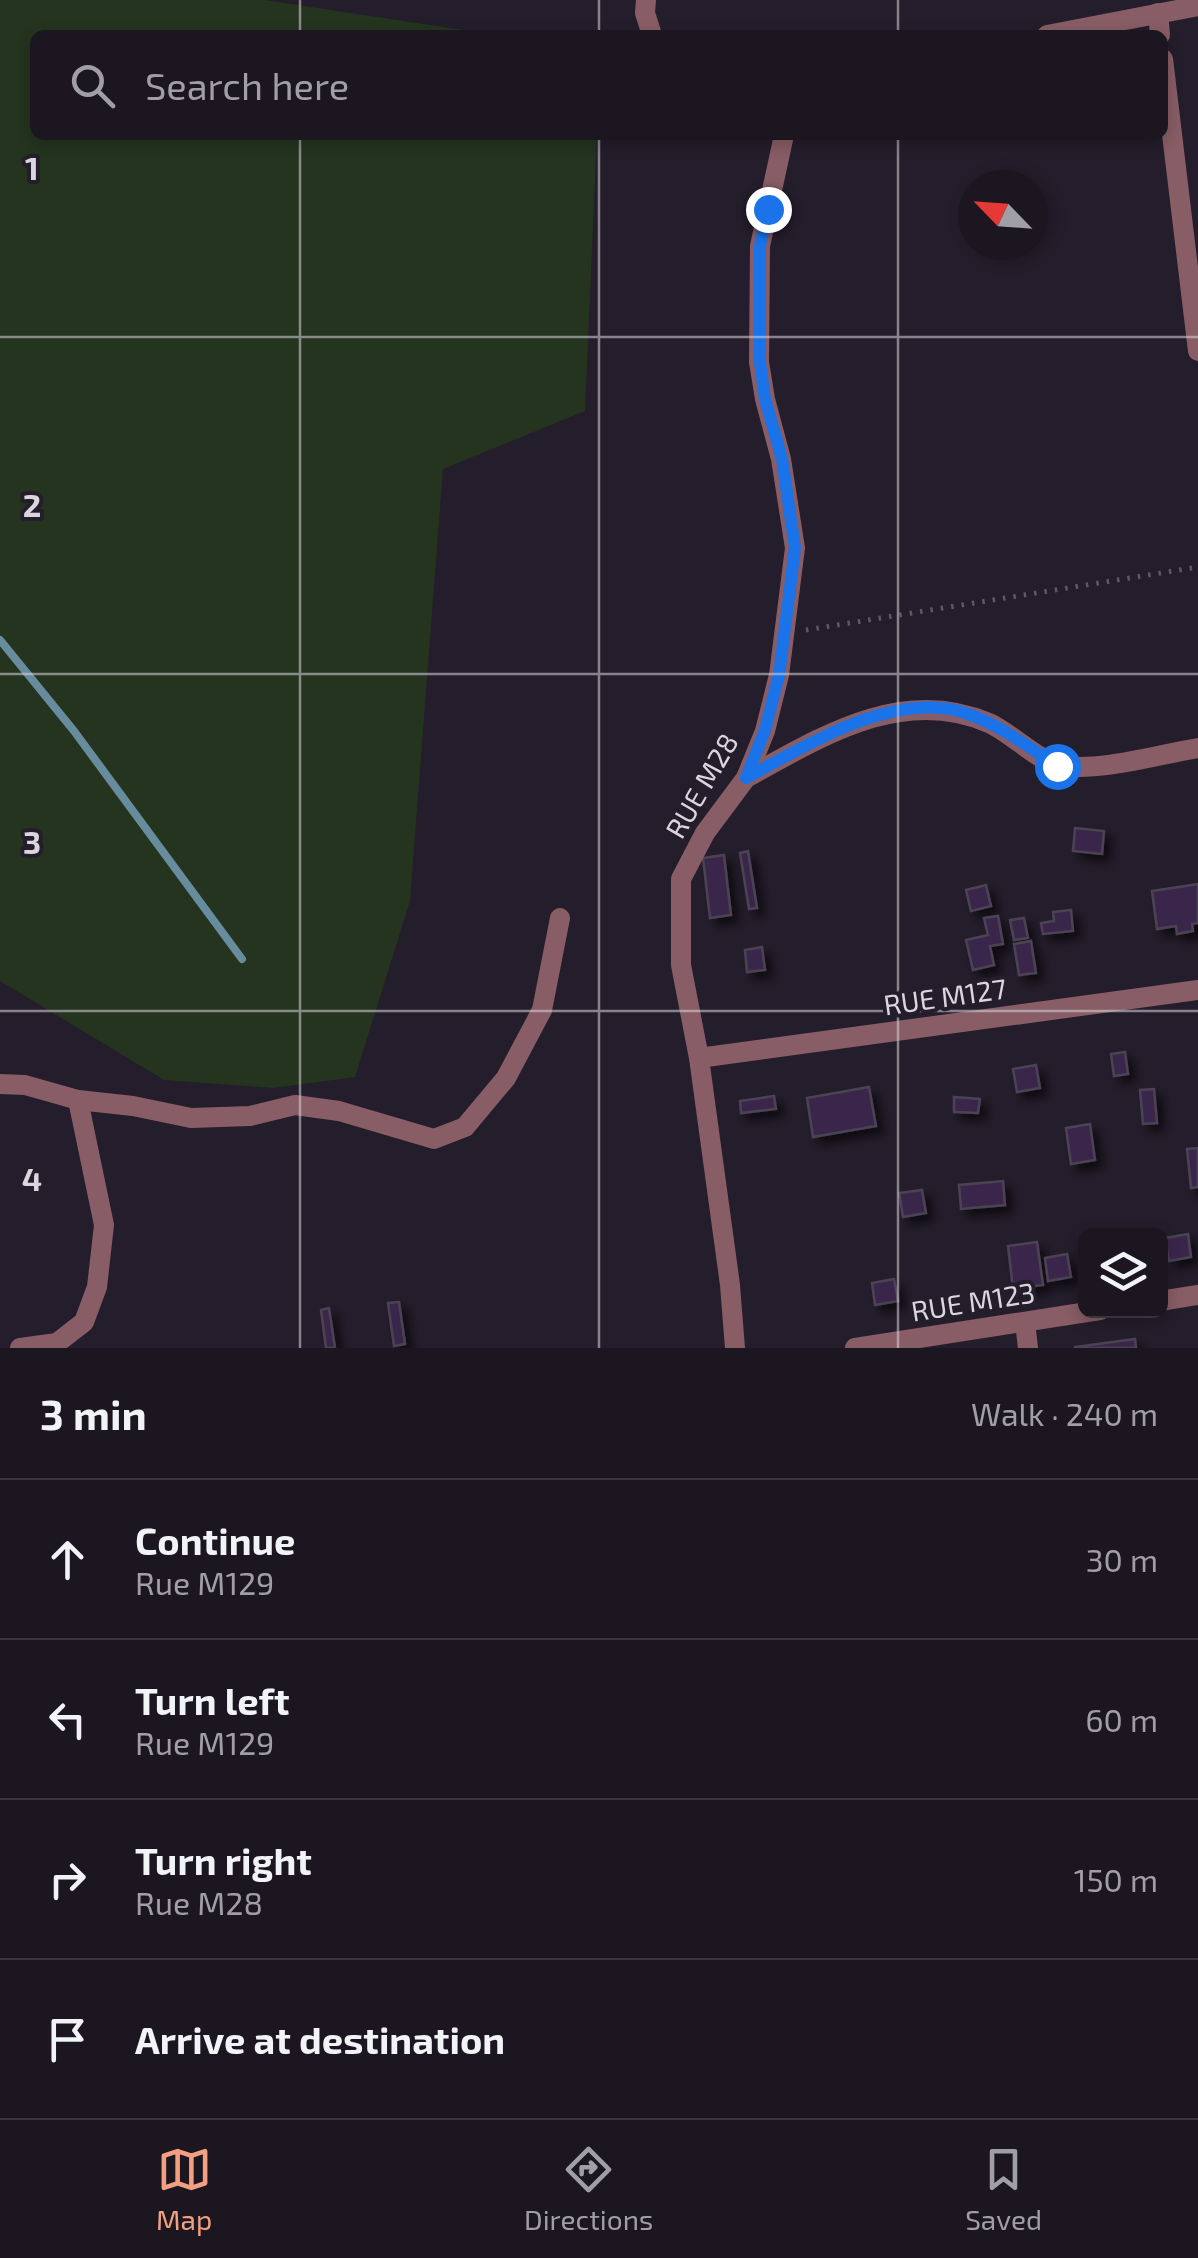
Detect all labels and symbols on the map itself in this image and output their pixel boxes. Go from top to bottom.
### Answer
text: 1 [25,148,39,186]
north arrow [958,170,1048,260]
route end [746,187,792,233]
text: 2 [23,485,41,523]
street label: RUE M28 [658,727,745,844]
route start [1035,744,1081,790]
text: 3 [23,822,41,860]
street label: RUE M127 [881,971,1008,1021]
text: 4 [22,1159,42,1197]
street label: RUE M123 [909,1274,1037,1328]

